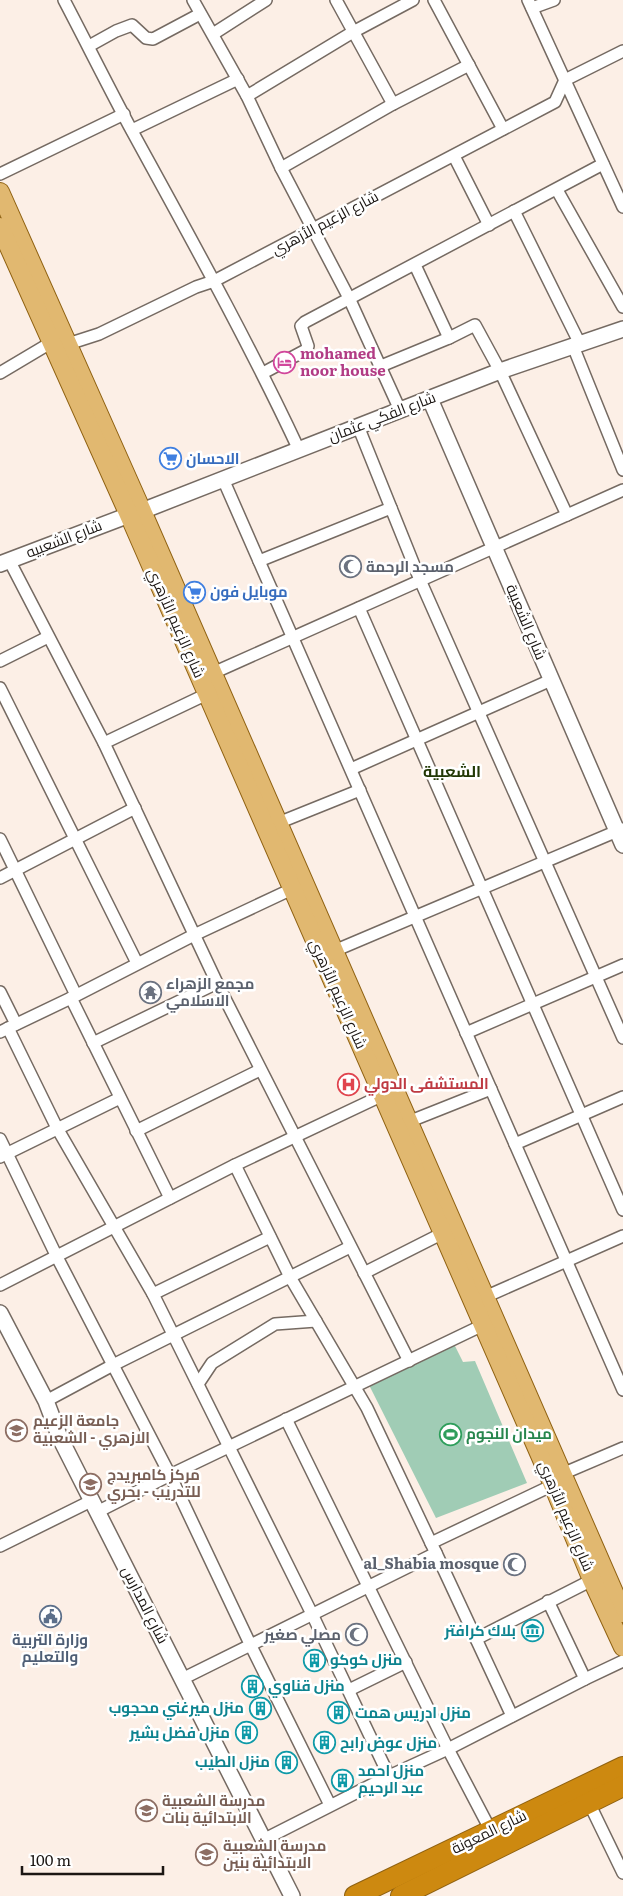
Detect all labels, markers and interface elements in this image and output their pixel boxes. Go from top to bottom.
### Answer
street label: شارع الزعيم الأزهري [267,184,383,261]
place label: mohamed noor house [300,341,386,381]
hotel icon: mohamed noor house [272,351,296,375]
street label: شارع الفكي عثمان [324,384,439,449]
place label: الاحسان [186,446,239,469]
supermarket icon: الاحسان [158,447,182,471]
street label: شارع الشعبيه [22,513,105,564]
place label: مسجد الرحمة [366,554,454,577]
mosque icon: مسجد الرحمة [338,555,362,579]
street label: شارع الزعيم الأزهري [141,564,212,682]
place label: موبايل فون [210,579,288,602]
supermarket icon: موبايل فون [182,580,206,604]
street label: شارع الشعبية [500,580,554,663]
district label: الشعبية [423,758,481,782]
street label: شارع الزعيم الأزهري [303,935,374,1053]
place label: مجمع الزهراء الاسلامي [166,971,254,1013]
temple icon: مجمع الزهراء الاسلامي [138,981,162,1005]
place label: المستشفى الدولي [364,1071,489,1096]
hospital icon: المستشفى الدولي [336,1072,360,1096]
place label: جامعة الزعيم الازهري - الشعبية [33,1408,150,1450]
school or university icon: جامعة الزعيم الازهري - الشعبية [5,1418,29,1442]
place label: ميدان النجوم [466,1421,552,1444]
sports icon: ميدان النجوم [438,1422,462,1446]
street label: شارع الزعيم الأزهري [532,1456,601,1575]
place label: مركز كامبريدج للتدريب - بحري [107,1462,201,1504]
school or university icon: مركز كامبريدج للتدريب - بحري [79,1472,103,1496]
place label: al_Shabia mosque [363,1551,500,1574]
mosque icon: al_Shabia mosque [503,1552,527,1576]
street label: شارع المدارس [116,1561,176,1648]
public building icon: وزارة التربية والتعليم [38,1605,62,1629]
place label: بلاك كرافتر [443,1618,516,1641]
museum icon: بلاك كرافتر [520,1619,544,1643]
place label: مصلي صغير [263,1622,341,1647]
mosque icon: مصلي صغير [345,1623,369,1647]
place label: وزارة التربية والتعليم [12,1627,88,1667]
place label: منزل كوكو [330,1647,402,1670]
building icon: منزل كوكو [302,1648,326,1672]
place label: منزل قناوي [268,1673,345,1698]
building icon: منزل قناوي [240,1674,264,1698]
place label: منزل ميرغني محجوب [109,1695,244,1720]
building icon: منزل ميرغني محجوب [248,1696,272,1720]
place label: منزل ادريس همت [355,1700,471,1723]
building icon: منزل ادريس همت [327,1701,351,1725]
place label: منزل فضل بشير [129,1720,230,1743]
building icon: منزل فضل بشير [234,1721,258,1745]
place label: منزل عوض رابح [340,1730,437,1753]
building icon: منزل عوض رابح [312,1731,336,1755]
place label: منزل الطيب [195,1749,270,1772]
building icon: منزل الطيب [274,1750,298,1774]
place label: منزل احمد عبد الرحيم [358,1758,424,1798]
building icon: منزل احمد عبد الرحيم [330,1768,354,1792]
place label: مدرسة الشعبية الابتدائية بنات [162,1788,265,1828]
school or university icon: مدرسة الشعبية الابتدائية بنات [134,1798,158,1822]
street label: شارع المعونة [447,1803,530,1860]
place label: مدرسة الشعبية الابتدائية بنين [223,1833,326,1873]
school or university icon: مدرسة الشعبية الابتدائية بنين [195,1843,219,1867]
scale bar [22,1844,164,1876]
text: 100 m [30,1848,71,1871]

